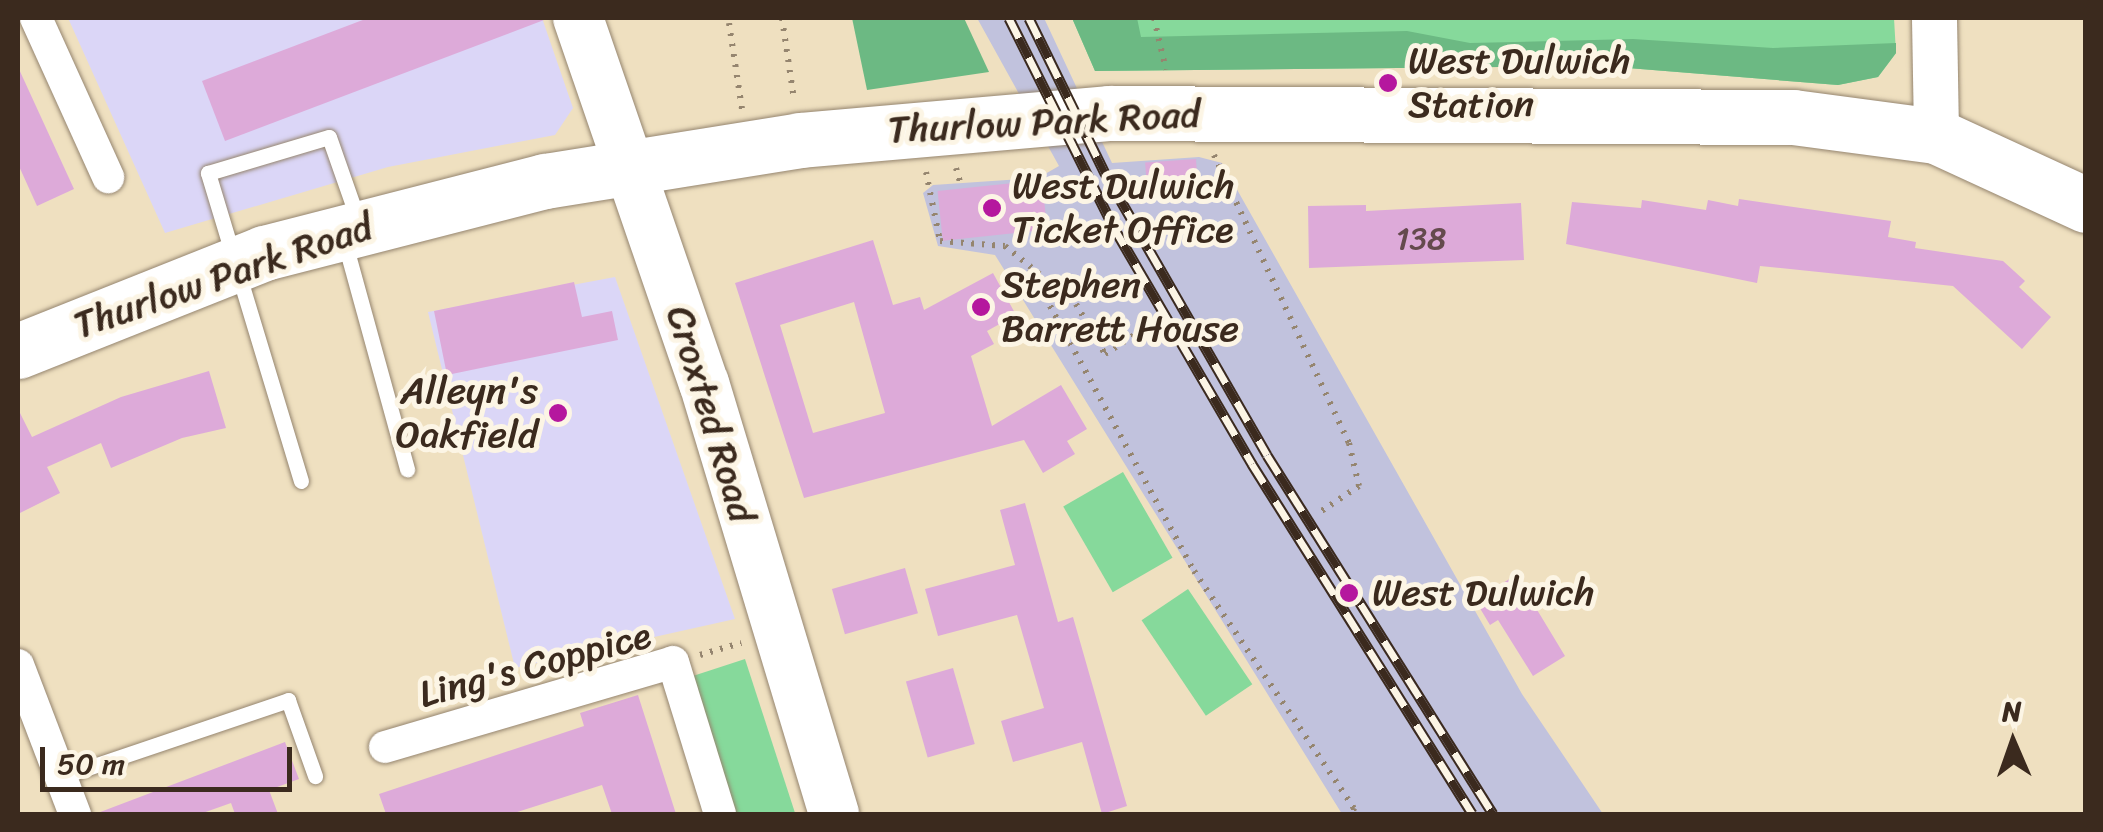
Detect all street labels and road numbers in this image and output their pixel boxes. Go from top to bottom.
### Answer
street label: Thurlow Park Road [887,91,1201,153]
street label: Thurlow Park Road [68,204,378,348]
street label: Croxted Road [656,300,766,528]
street label: Ling's Coppice [414,612,656,718]

